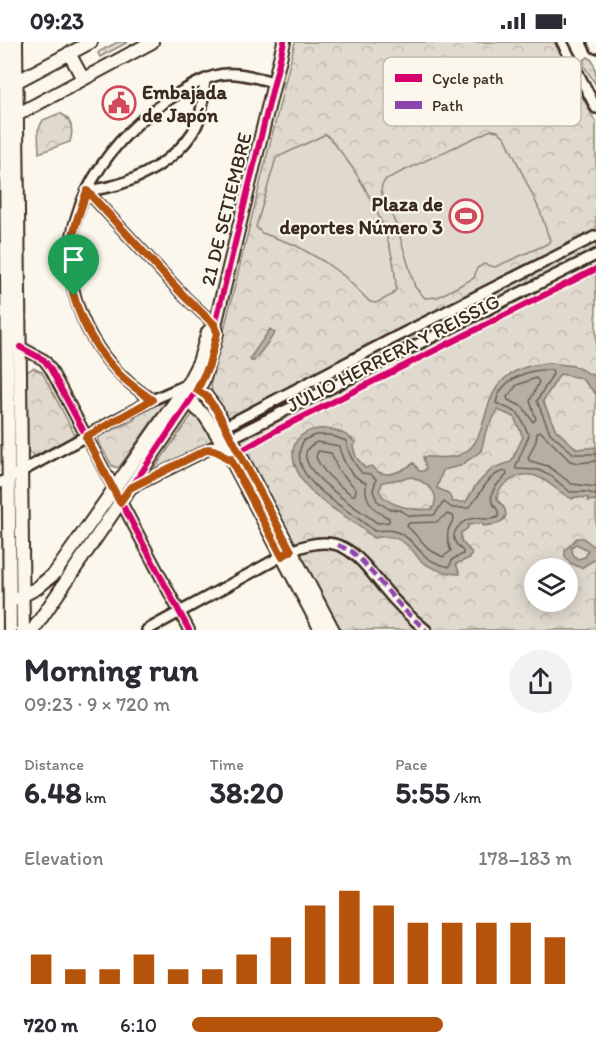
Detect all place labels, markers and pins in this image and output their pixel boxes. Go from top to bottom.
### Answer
place label: Embajada de Japón [142,80,227,128]
public building icon: Embajada de Japón [101,85,137,121]
place label: Plaza de deportes Número 3 [280,192,443,240]
sports icon: Plaza de deportes Número 3 [448,198,484,234]
pin [48,234,99,296]

